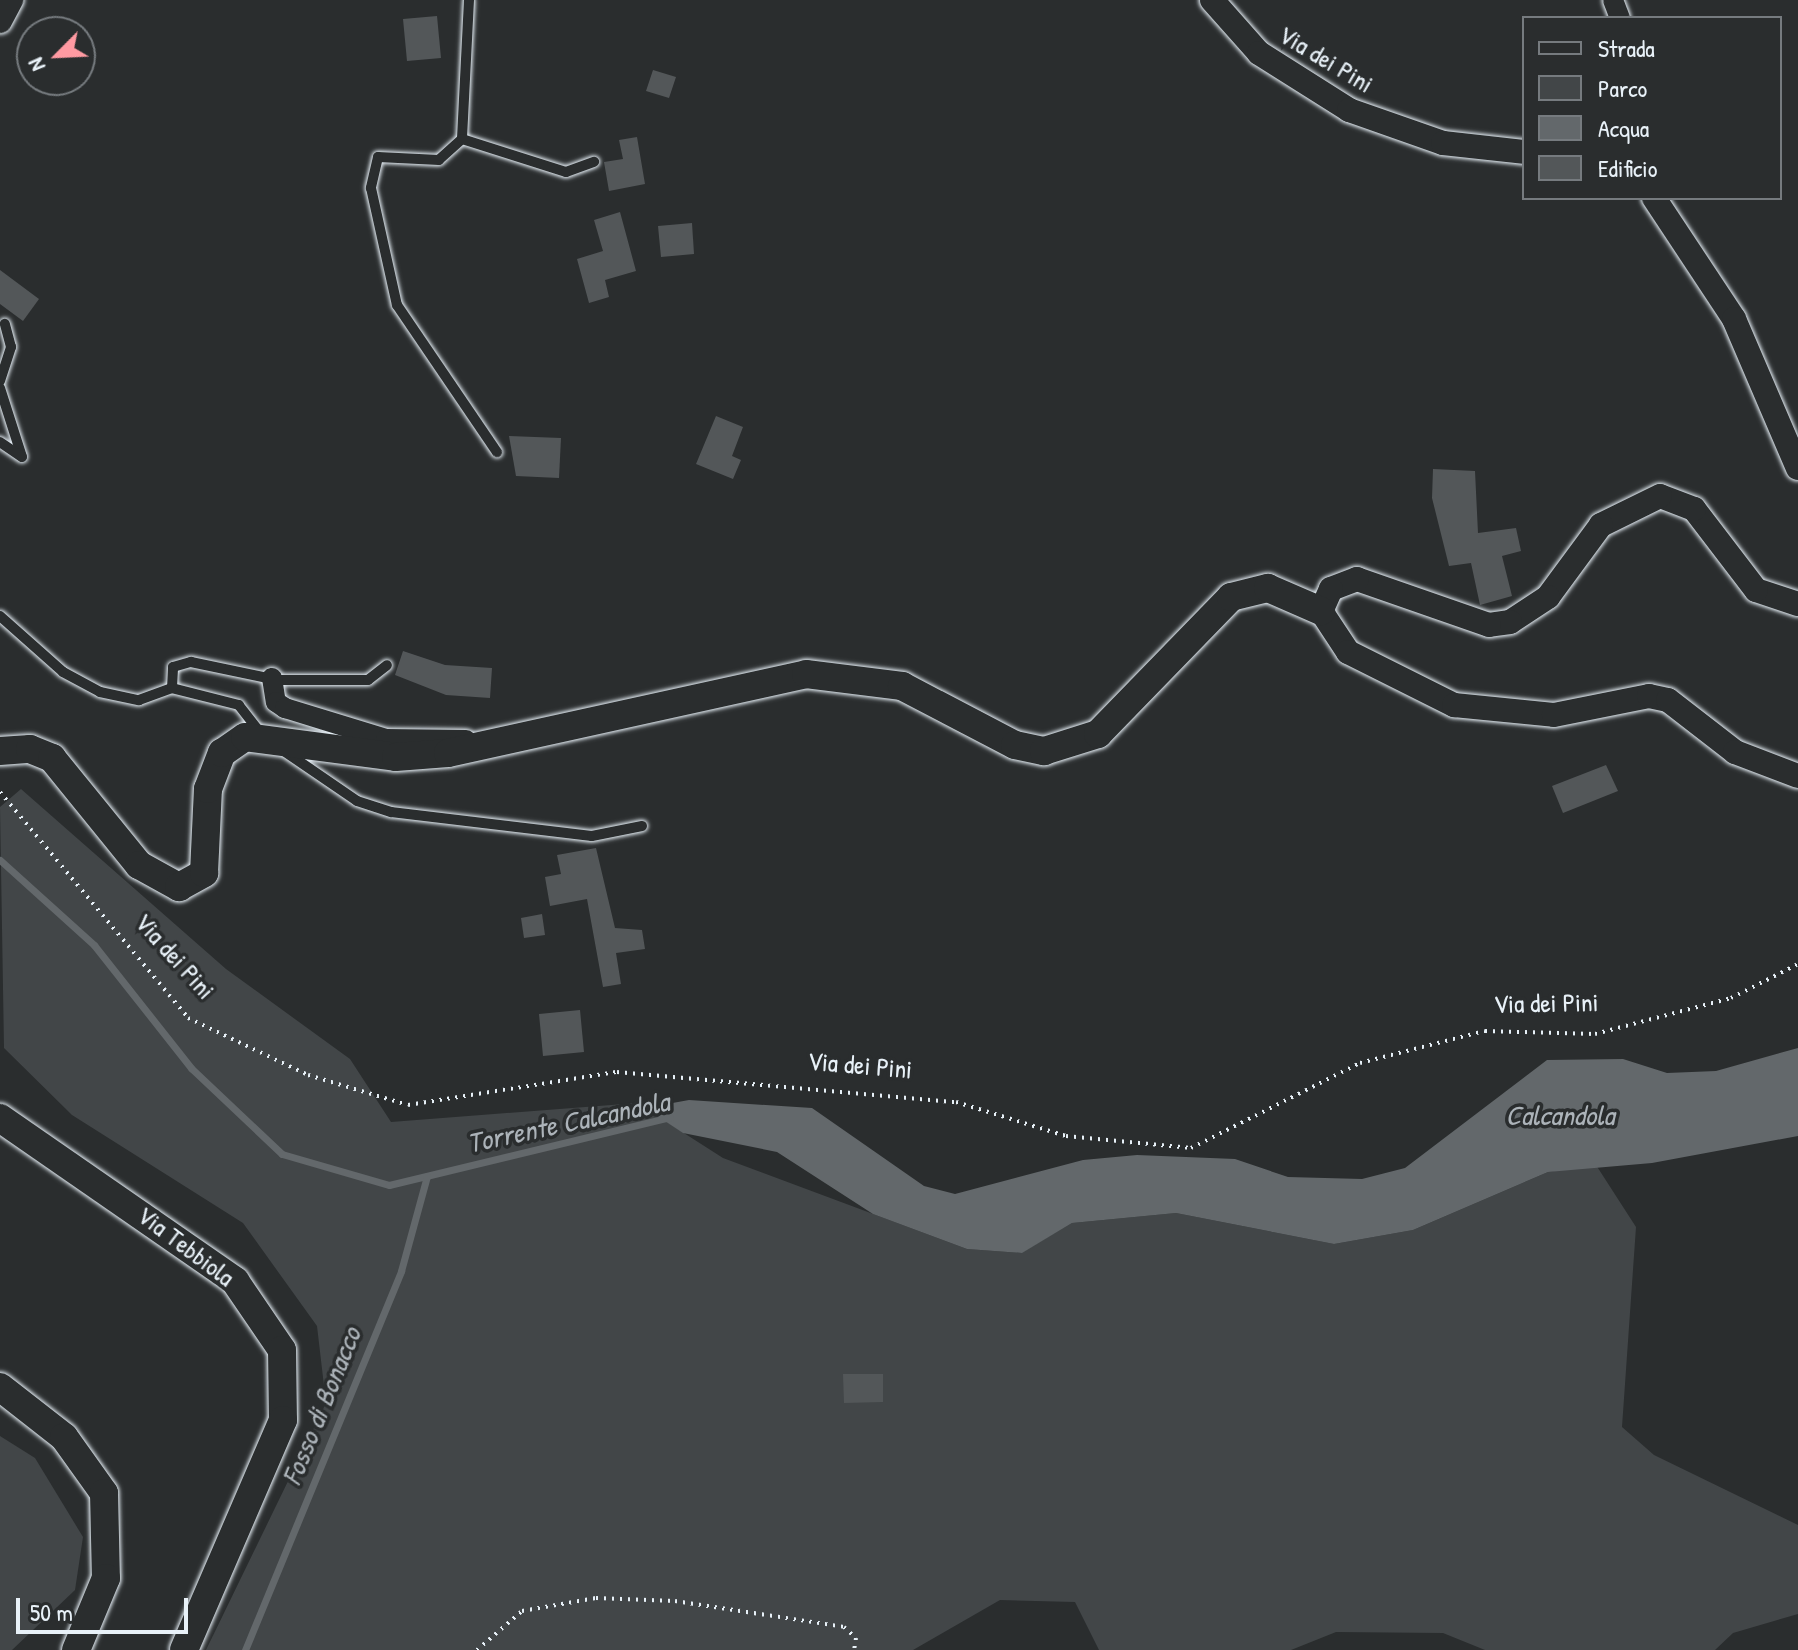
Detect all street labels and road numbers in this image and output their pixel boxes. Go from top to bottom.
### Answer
street label: Via dei Pini [1273,19,1379,99]
street label: Via dei Pini [128,907,222,1005]
street label: Via dei Pini [1493,986,1599,1020]
street label: Via dei Pini [806,1045,914,1085]
street label: Via Tebbiola [131,1199,241,1293]

